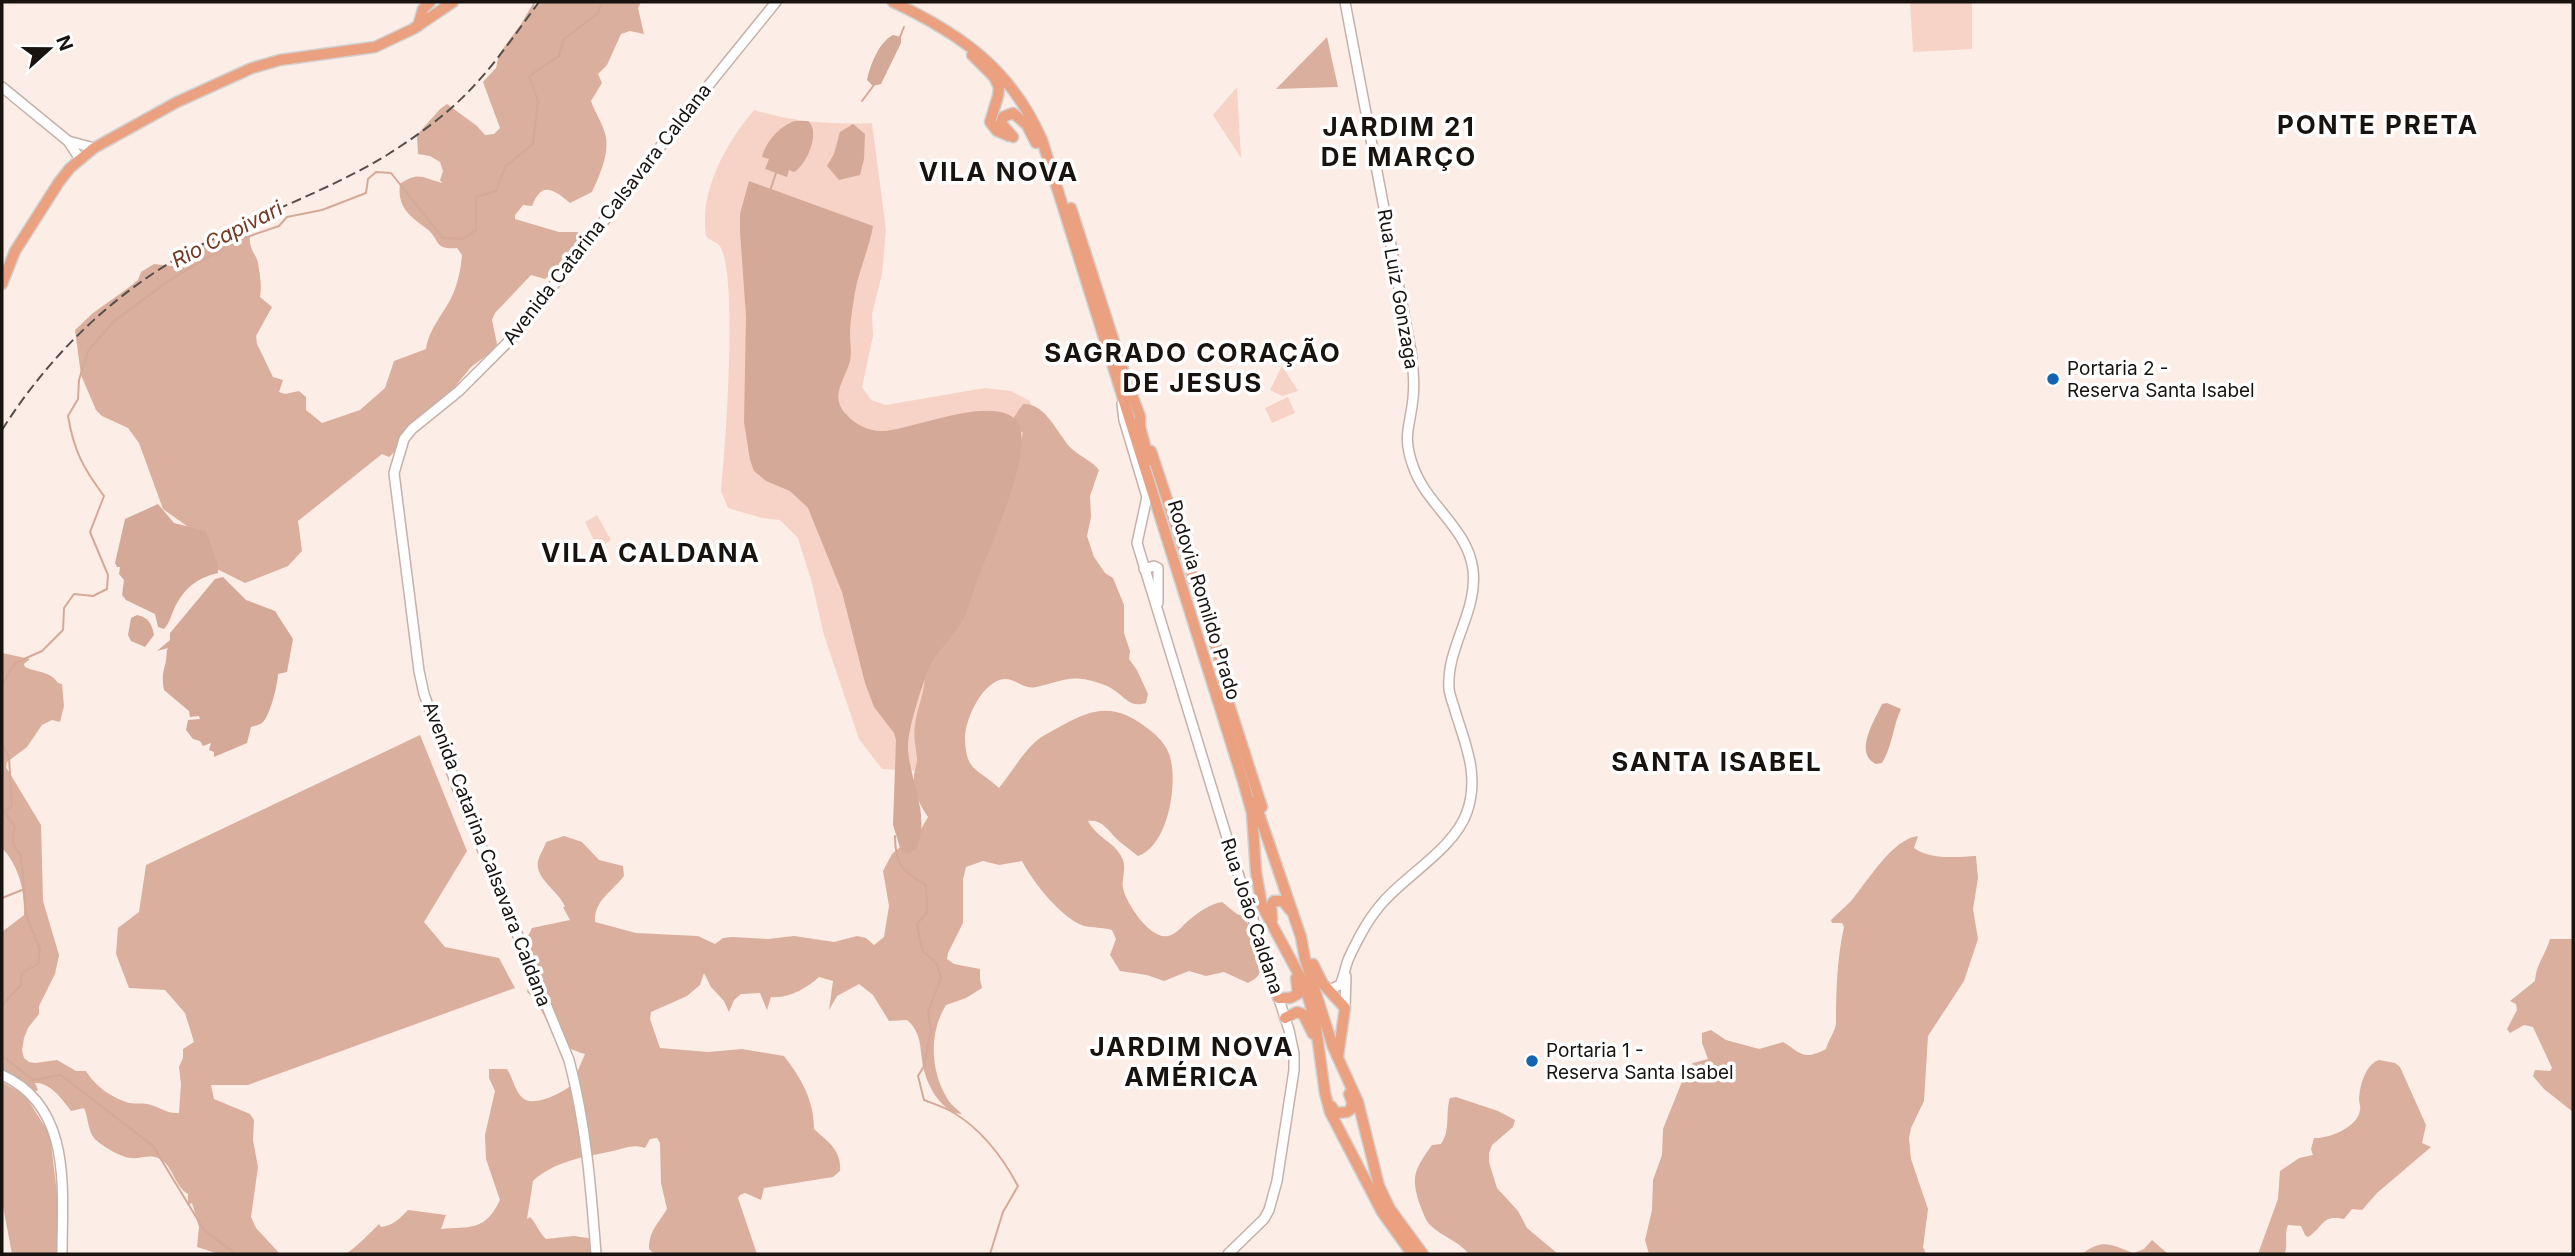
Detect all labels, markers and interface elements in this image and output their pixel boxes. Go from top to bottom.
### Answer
north arrow [14,14,84,84]
text: N [51,32,78,54]
street label: Avenida Catarina Calsavara Caldana [498,79,716,349]
district label: PONTE PRETA [2277,109,2479,140]
district label: JARDIM 21 DE MARÇO [1321,111,1477,172]
district label: VILA NOVA [919,156,1079,187]
water label: Rio Capivari [167,195,287,273]
street label: Rua Luiz Gonzaga [1373,207,1423,371]
district label: SAGRADO CORAÇÃO DE JESUS [1044,337,1342,398]
place label: Portaria 2 - Reserva Santa Isabel [2067,357,2255,402]
marker: Portaria 2 - Reserva Santa Isabel [2045,371,2061,387]
street label: Rodovia Romildo Prado [1163,497,1245,703]
district label: VILA CALDANA [541,537,761,568]
street label: Avenida Catarina Calsavara Caldana [418,698,556,1010]
district label: SANTA ISABEL [1611,746,1823,777]
street label: Rua João Caldana [1216,835,1288,997]
district label: JARDIM NOVA AMÉRICA [1089,1031,1295,1092]
place label: Portaria 1 - Reserva Santa Isabel [1546,1039,1734,1084]
marker: Portaria 1 - Reserva Santa Isabel [1524,1053,1540,1069]

